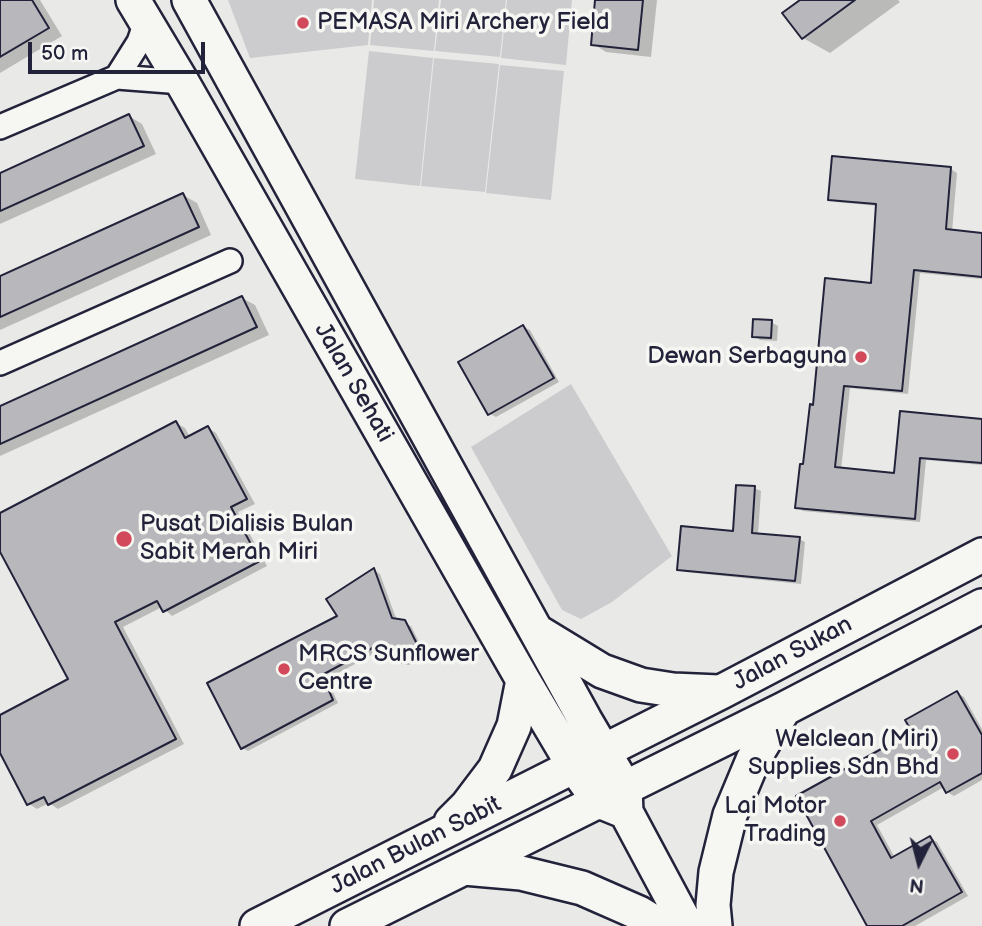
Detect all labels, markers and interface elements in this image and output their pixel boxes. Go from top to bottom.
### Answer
place label: PEMASA Miri Archery Field [317,9,609,37]
marker: PEMASA Miri Archery Field [295,15,311,31]
scale bar [32,28,208,72]
text: 50 m [41,41,88,66]
street label: Jalan Sehati [307,318,399,448]
place label: Dewan Serbaguna [647,343,847,371]
marker: Dewan Serbaguna [853,349,869,365]
place label: Pusat Dialisis Bulan Sabit Merah Miri [140,511,353,567]
marker: Pusat Dialisis Bulan Sabit Merah Miri [114,529,134,549]
street label: Jalan Sukan [729,611,857,697]
place label: MRCS Sunflower Centre [298,641,479,697]
marker: MRCS Sunflower Centre [276,661,292,677]
place label: Welclean (Miri) Supplies Sdn Bhd [748,726,939,782]
marker: Welclean (Miri) Supplies Sdn Bhd [945,746,961,762]
street label: Jalan Bulan Sabit [326,791,506,901]
place label: Lai Motor Trading [724,793,826,849]
marker: Lai Motor Trading [832,813,848,829]
north arrow [884,828,954,898]
text: N [908,872,925,897]

